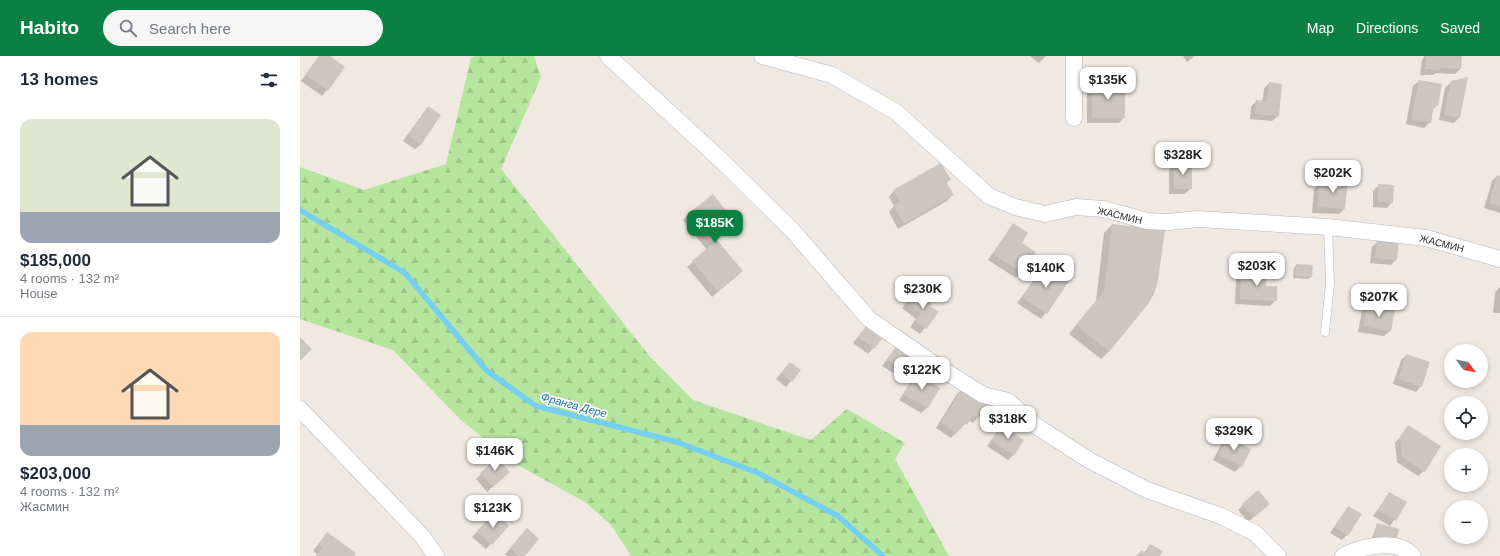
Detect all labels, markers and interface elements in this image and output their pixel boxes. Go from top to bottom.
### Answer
search box [103,10,383,46]
text: Habito [20,17,79,38]
icon: search [117,17,139,39]
text: Search here [149,20,231,37]
text: Map [1307,20,1334,36]
text: Directions [1356,20,1418,36]
text: Saved [1440,20,1480,36]
pin: $135K [1080,67,1136,101]
icon: filters [258,69,280,91]
text: 13 homes [20,70,98,89]
text: $135K [1089,72,1127,87]
pin: $328K [1155,142,1211,176]
icon: home [114,145,186,217]
text: $328K [1164,147,1202,162]
pin: $202K [1305,160,1361,194]
text: $202K [1314,165,1352,180]
street label: ЖАСМИН [1096,205,1143,226]
pin: $185K [687,210,743,244]
text: $185K [696,215,734,230]
street label: ЖАСМИН [1418,233,1465,254]
text: $185,000 [20,251,91,270]
pin: $203K [1229,253,1285,287]
pin: $140K [1018,255,1074,289]
text: $203K [1238,258,1276,273]
text: $140K [1027,260,1065,275]
text: 4 rooms · 132 m² [20,271,119,286]
pin: $230K [895,276,951,310]
text: $230K [904,281,942,296]
pin: $207K [1351,284,1407,318]
text: House [20,286,58,301]
text: $207K [1360,289,1398,304]
north arrow [1444,344,1488,388]
map controls [1444,344,1488,544]
pin: $122K [894,357,950,391]
icon: home [114,358,186,430]
text: $122K [903,362,941,377]
water label: Франга Дере [540,390,608,420]
button: locate [1444,396,1488,440]
pin: $318K [980,406,1036,440]
text: $318K [989,411,1027,426]
pin: $329K [1206,418,1262,452]
text: $329K [1215,423,1253,438]
pin: $146K [467,438,523,472]
text: $146K [476,443,514,458]
button: + [1444,448,1488,492]
text: $203,000 [20,464,91,483]
text: 4 rooms · 132 m² [20,484,119,499]
pin: $123K [465,495,521,529]
text: Жасмин [20,499,69,514]
text: $123K [474,500,512,515]
button: − [1444,500,1488,544]

